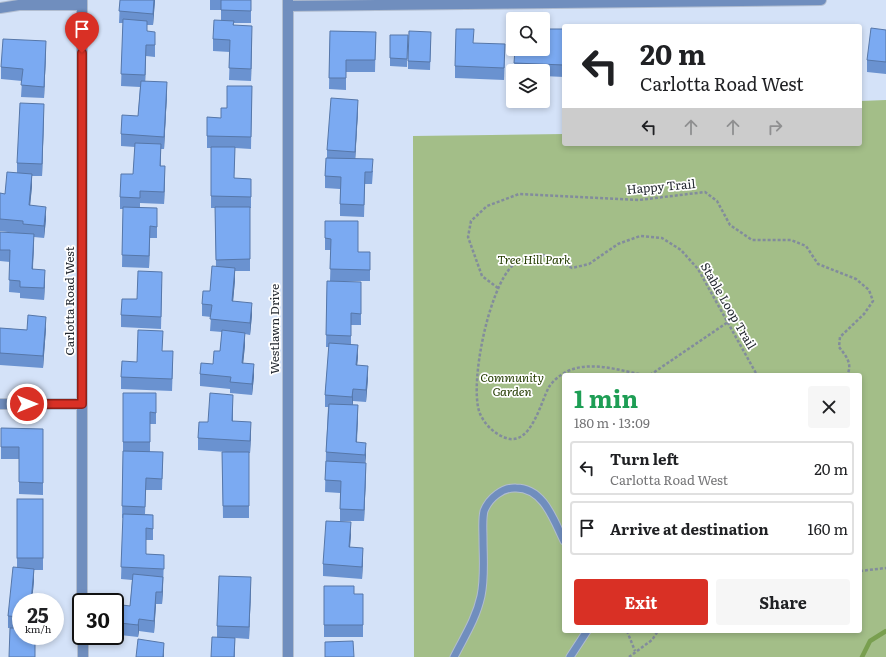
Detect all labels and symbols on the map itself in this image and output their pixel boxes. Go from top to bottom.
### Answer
pin [65,12,99,53]
street label: Happy Trail [626,174,696,198]
street label: Carlotta Road West [60,246,78,356]
park label: Tree Hill Park [498,250,571,268]
street label: Stable Loop Trail [697,259,761,352]
street label: Westlawn Drive [265,284,283,374]
park label: Community Garden [480,368,544,400]
position arrow [6,383,48,425]
speed limit sign: 30 [72,593,124,645]

